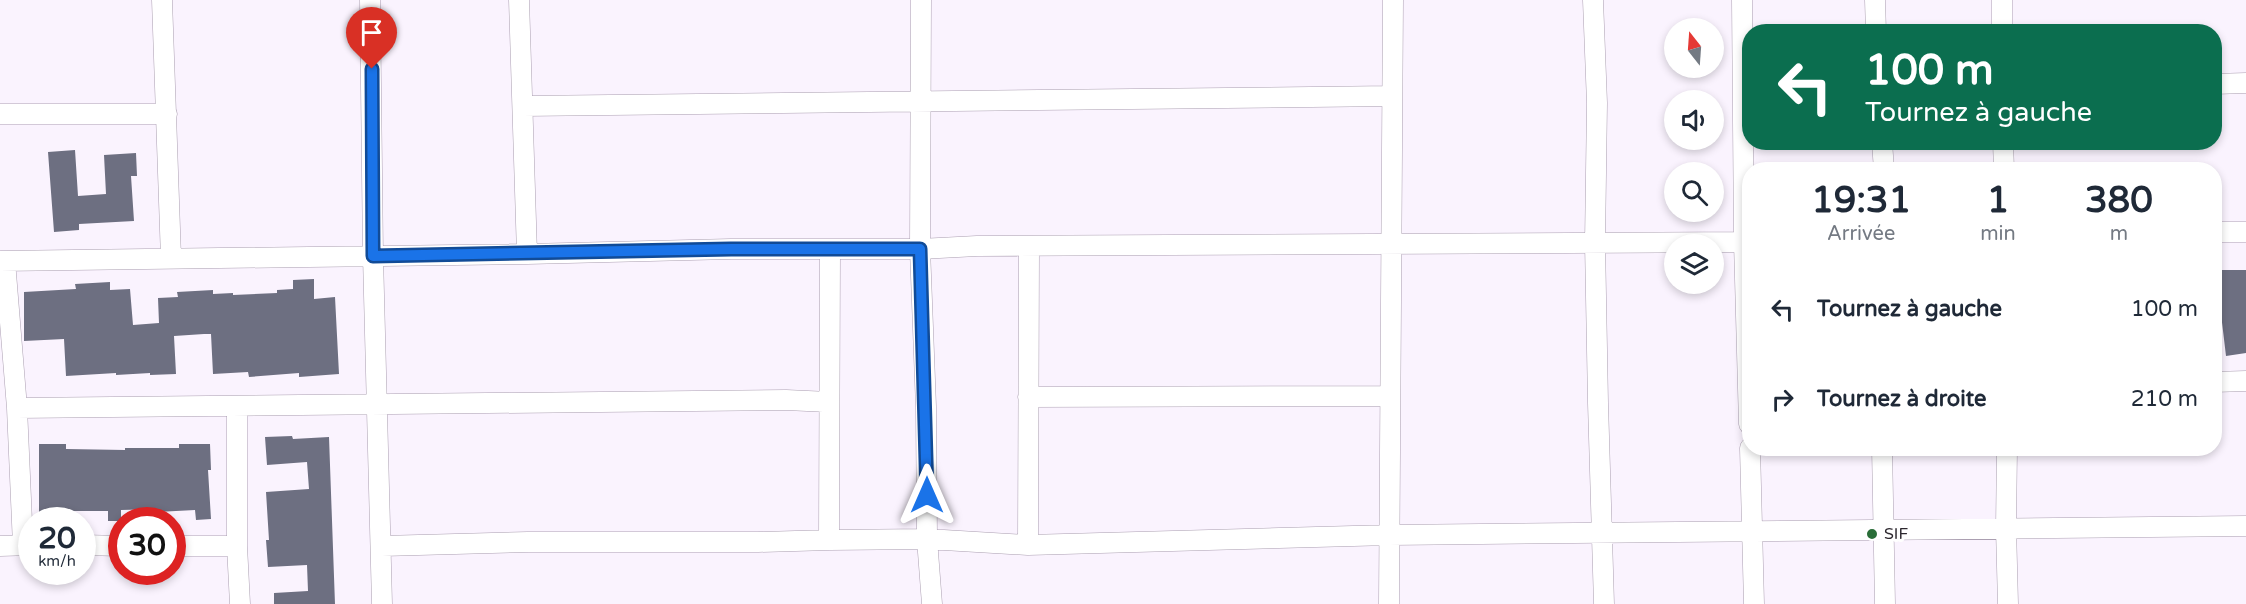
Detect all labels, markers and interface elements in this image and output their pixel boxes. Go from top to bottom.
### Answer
pin [346,7,397,69]
icon: arrive [355,16,388,49]
north arrow [1664,18,1724,78]
map controls [1664,18,1724,294]
text: 100 m [1865,45,1994,96]
icon: left [1766,48,1844,126]
button: sound [1664,90,1724,150]
text: Tournez à gauche [1865,96,2092,129]
button: search [1664,162,1724,222]
text: 19:31 [1811,179,1911,222]
text: 1 [1987,179,2009,222]
text: 380 [2085,179,2153,222]
text: Arrivée [1827,222,1895,246]
text: min [1980,222,2016,246]
text: m [2110,222,2128,246]
button: layers [1664,234,1724,294]
icon: left [1766,293,1799,326]
text: Tournez à gauche [1817,296,2002,322]
text: 100 m [2131,296,2198,322]
icon: right [1766,383,1799,416]
text: Tournez à droite [1817,386,1986,412]
text: 210 m [2131,386,2198,412]
position arrow [895,463,959,527]
speed limit sign: 30 [108,507,186,585]
text: 20 [38,520,76,557]
place label: SIF [1884,524,1908,544]
marker: SIF [1865,527,1879,541]
text: km/h [38,552,76,570]

